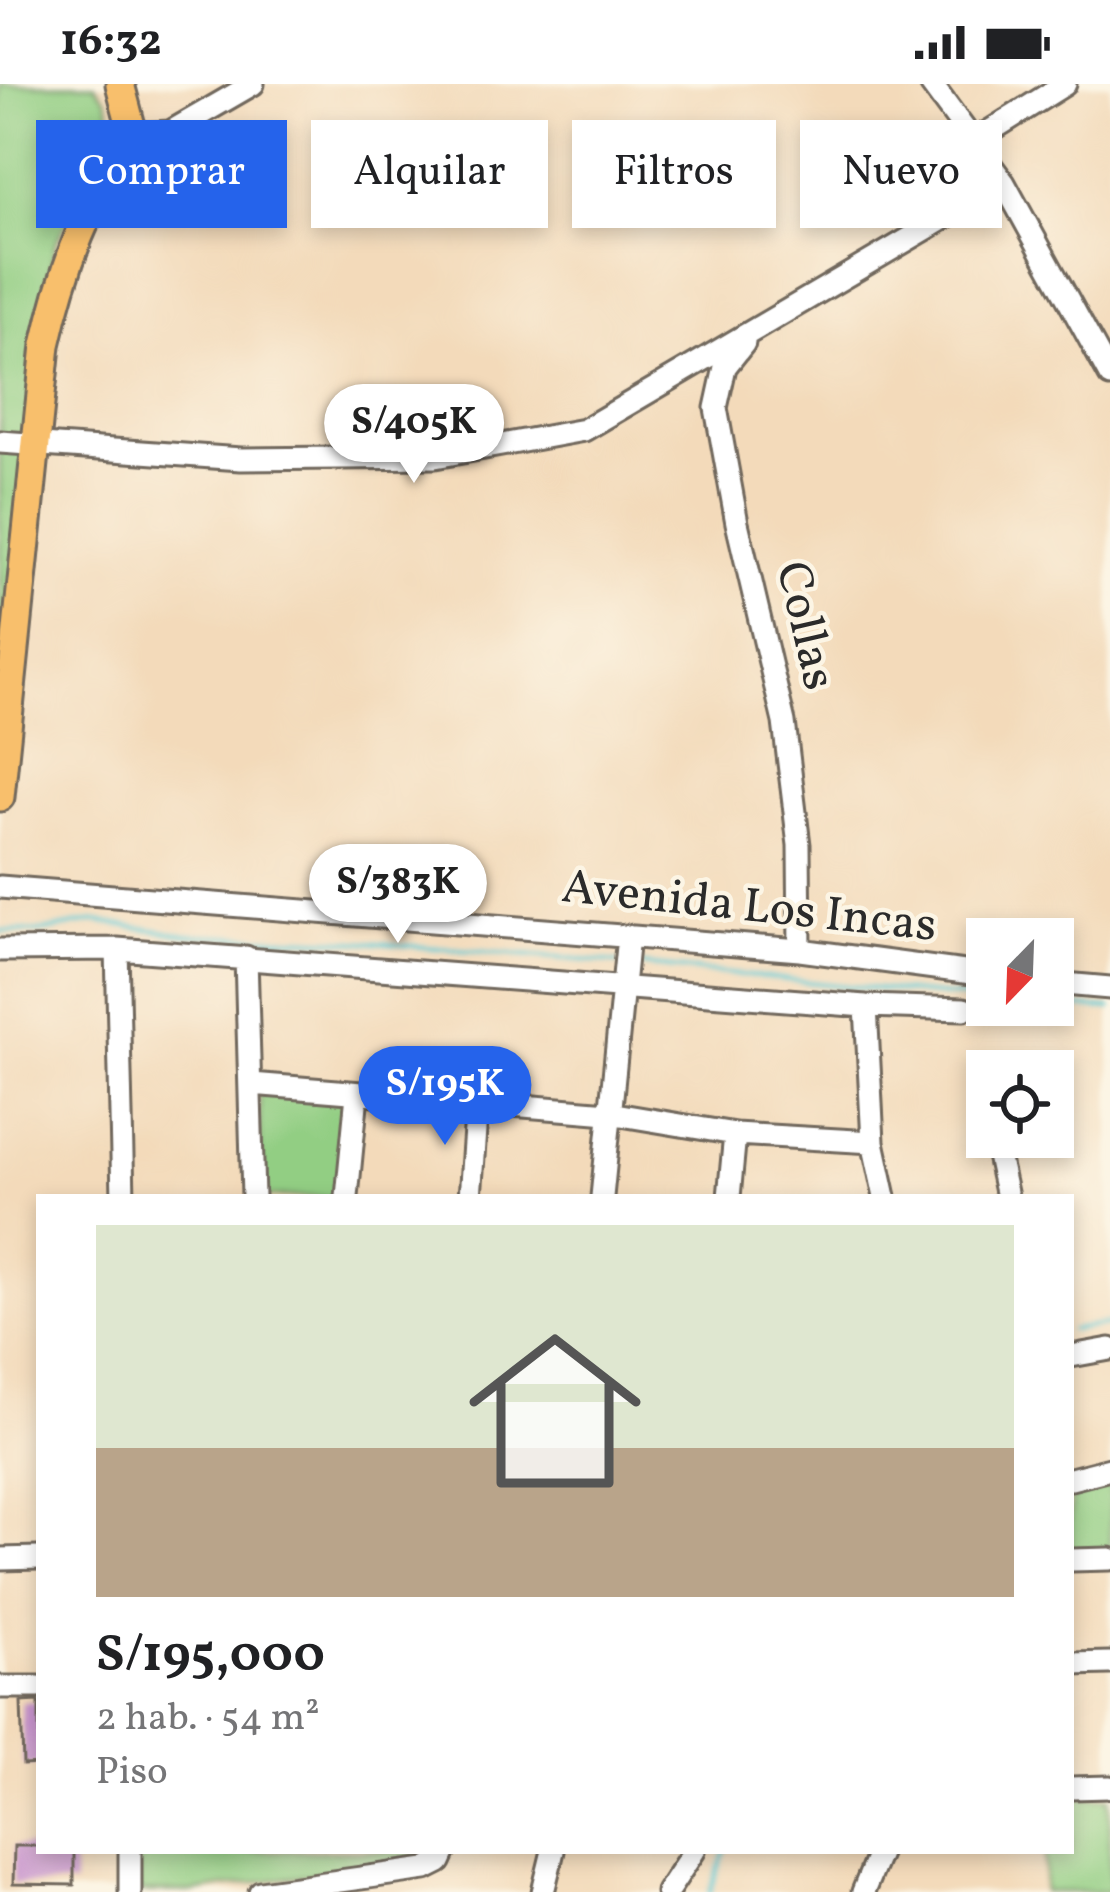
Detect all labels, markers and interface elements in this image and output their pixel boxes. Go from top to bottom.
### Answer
text: 16:32 [60,11,162,74]
chip: Comprar [36,120,287,228]
chip: Alquilar [311,120,548,228]
chip: Filtros [572,120,776,228]
chip: Nuevo [800,120,1002,228]
pin: S/405K [316,384,512,486]
text: S/405K [351,396,477,450]
street label: Collas [757,555,851,697]
pin: S/383K [300,844,496,946]
street label: Avenida Los Incas [558,855,940,961]
text: S/383K [336,856,460,910]
north arrow [966,918,1074,1026]
map controls [966,918,1074,1158]
pin: S/195K [347,1046,543,1148]
button: locate [966,1050,1074,1158]
text: S/195K [385,1058,505,1112]
icon: home [447,1303,663,1519]
text: S/195,000 [96,1621,325,1692]
text: 2 hab. · 54 m² [96,1692,320,1746]
text: Piso [96,1746,168,1800]

